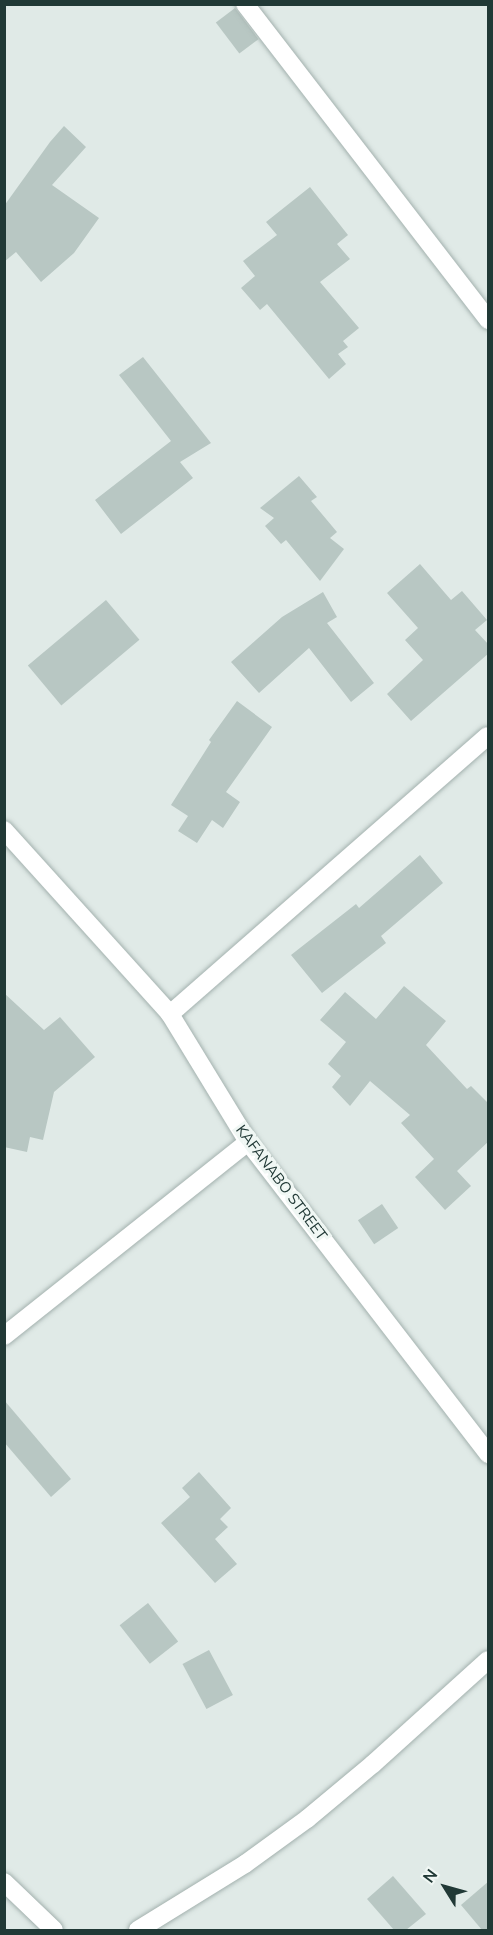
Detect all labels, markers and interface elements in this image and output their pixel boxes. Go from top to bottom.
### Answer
street label: KAFANABO STREET [232,1122,330,1244]
north arrow [415,1857,475,1917]
text: N [418,1865,443,1888]

